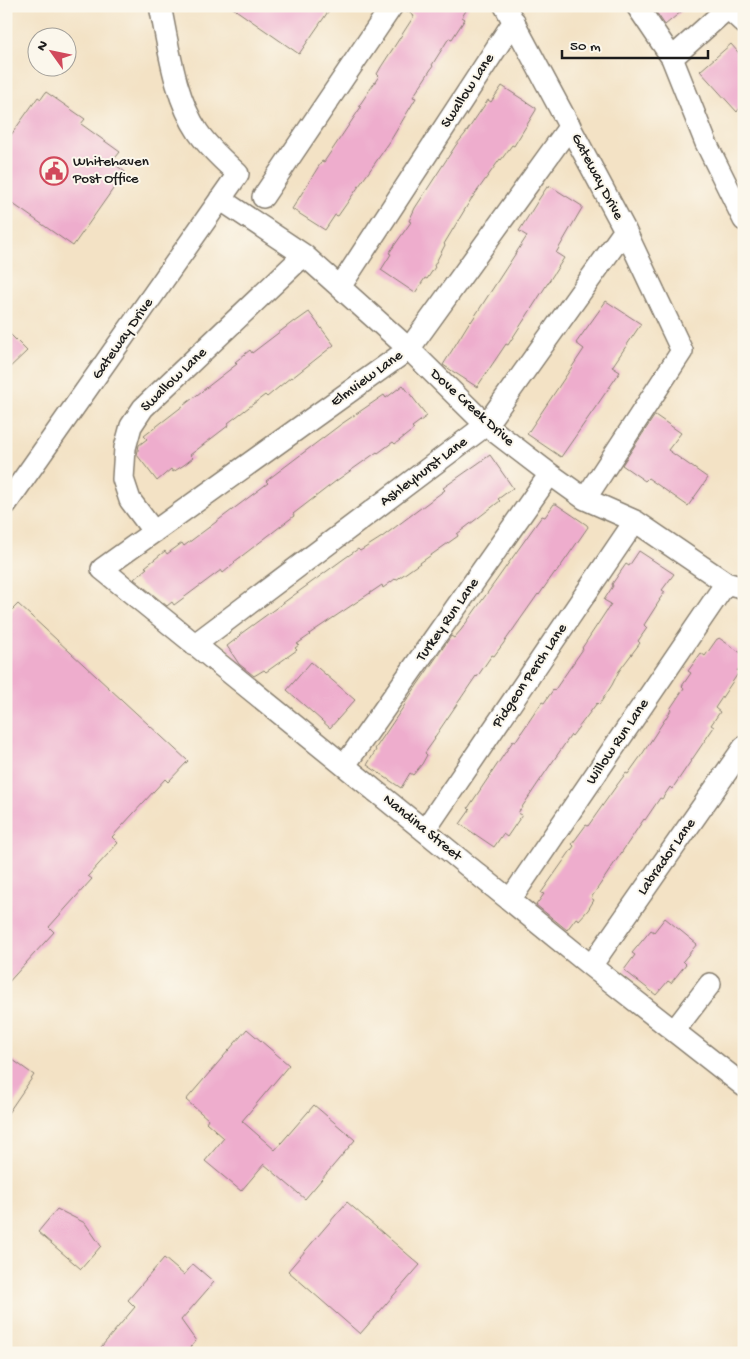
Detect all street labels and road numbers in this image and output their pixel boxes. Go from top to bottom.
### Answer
street label: Swallow Lane [437,50,499,132]
street label: Gateway Drive [567,131,627,223]
street label: Gateway Drive [88,295,158,383]
street label: Swallow Lane [137,344,211,416]
street label: Elmview Lane [327,347,407,411]
street label: Dove Creek Drive [425,365,518,451]
street label: Ashleyhurst Lane [377,433,472,511]
street label: Turkey Run Lane [412,575,484,666]
street label: Pidgeon Perch Lane [488,620,572,732]
street label: Willow Run Lane [583,695,654,788]
street label: Nandina Street [379,791,467,866]
street label: Labrador Lane [634,815,700,899]

